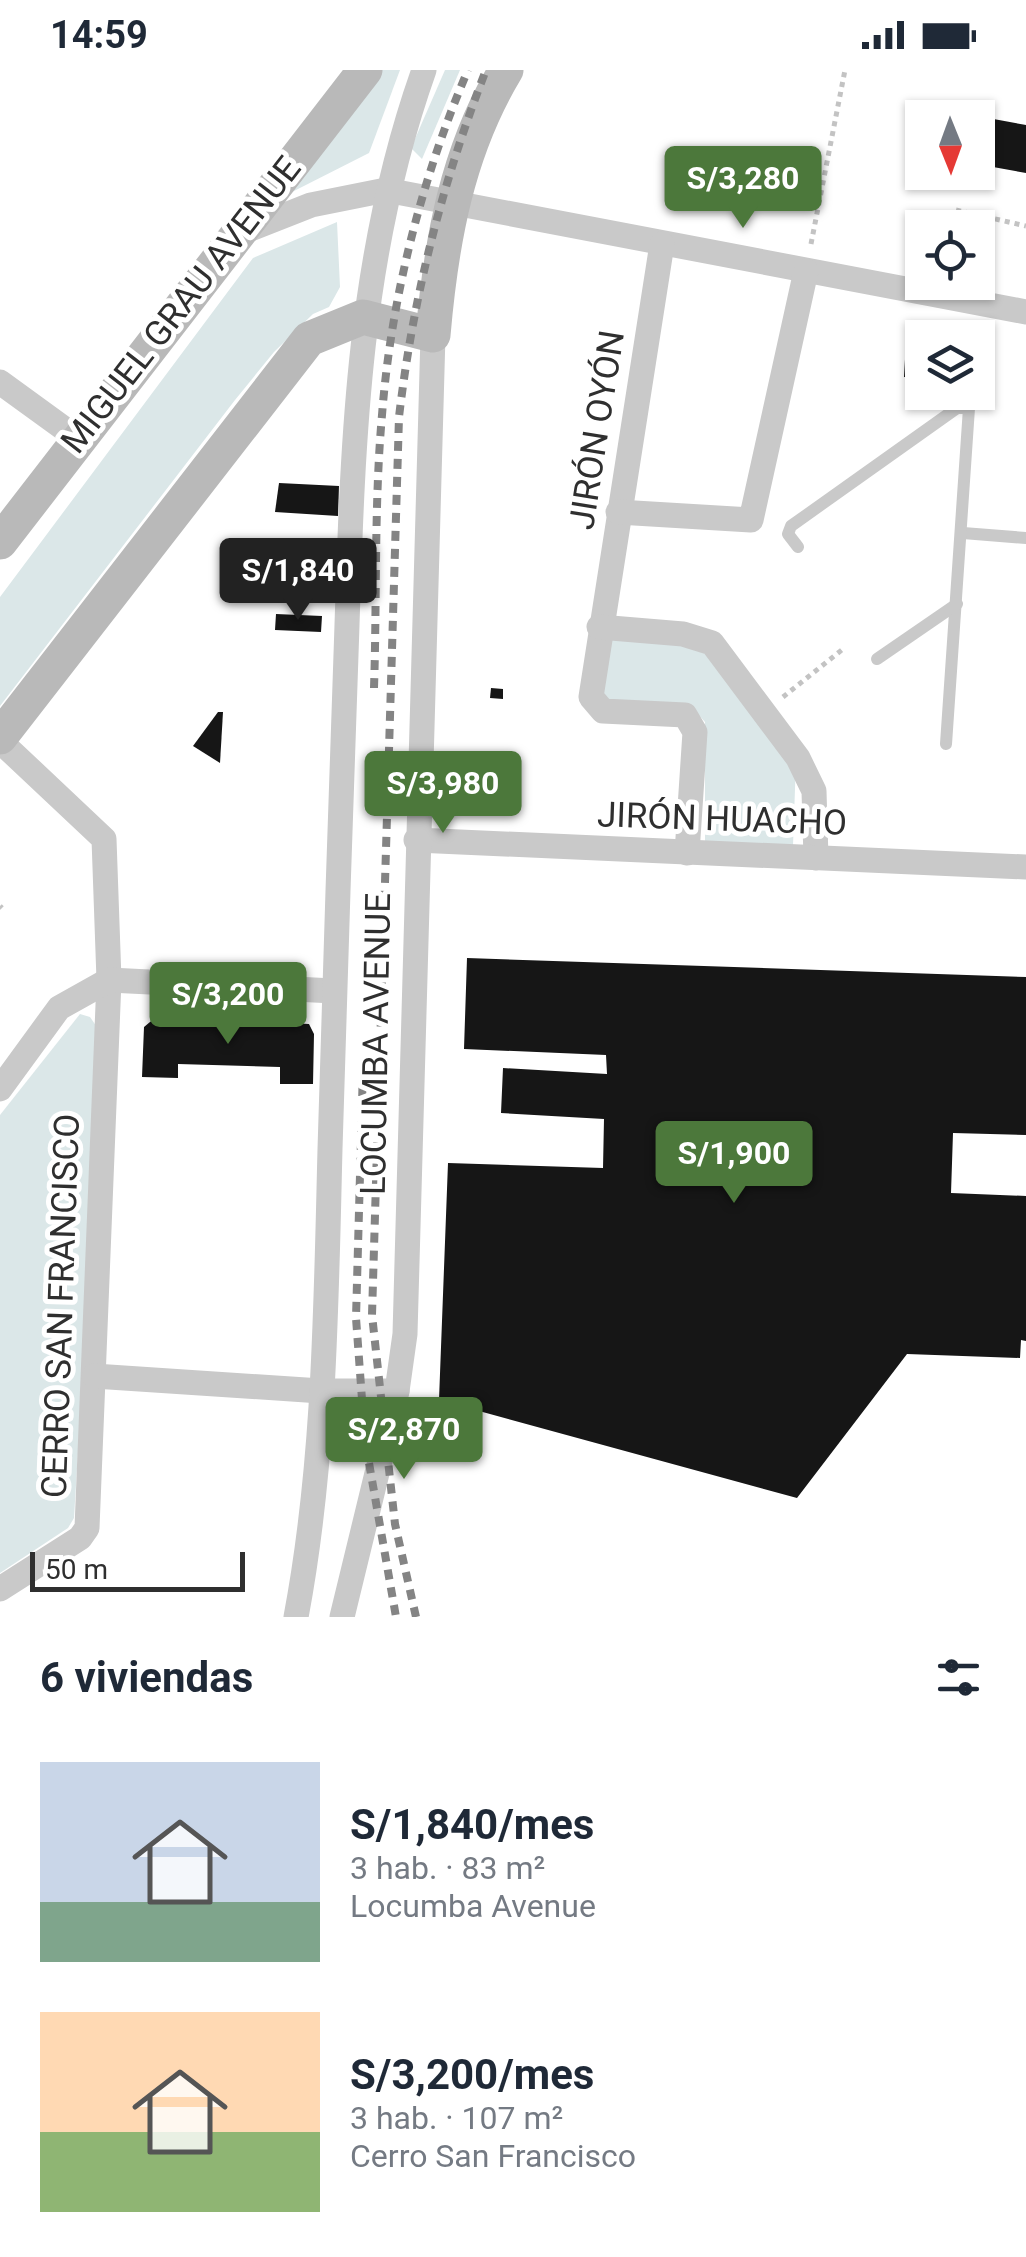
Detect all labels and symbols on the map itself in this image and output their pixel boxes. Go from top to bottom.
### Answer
north arrow [905,100,995,190]
pin: S/3,280 [651,146,835,231]
street label: MIGUEL GRAU AVENUE [53,149,309,461]
street label: JIRÓN OYÓN [561,328,633,532]
pin: S/1,840 [206,538,390,623]
pin: S/3,980 [351,751,535,836]
street label: JIRÓN HUACHO [596,794,848,844]
street label: LOCUMBA AVENUE [353,893,399,1195]
pin: S/3,200 [136,962,320,1047]
street label: CERRO SAN FRANCISCO [34,1113,88,1499]
pin: S/1,900 [642,1121,826,1206]
pin: S/2,870 [312,1397,496,1482]
scale bar [30,1547,245,1592]

